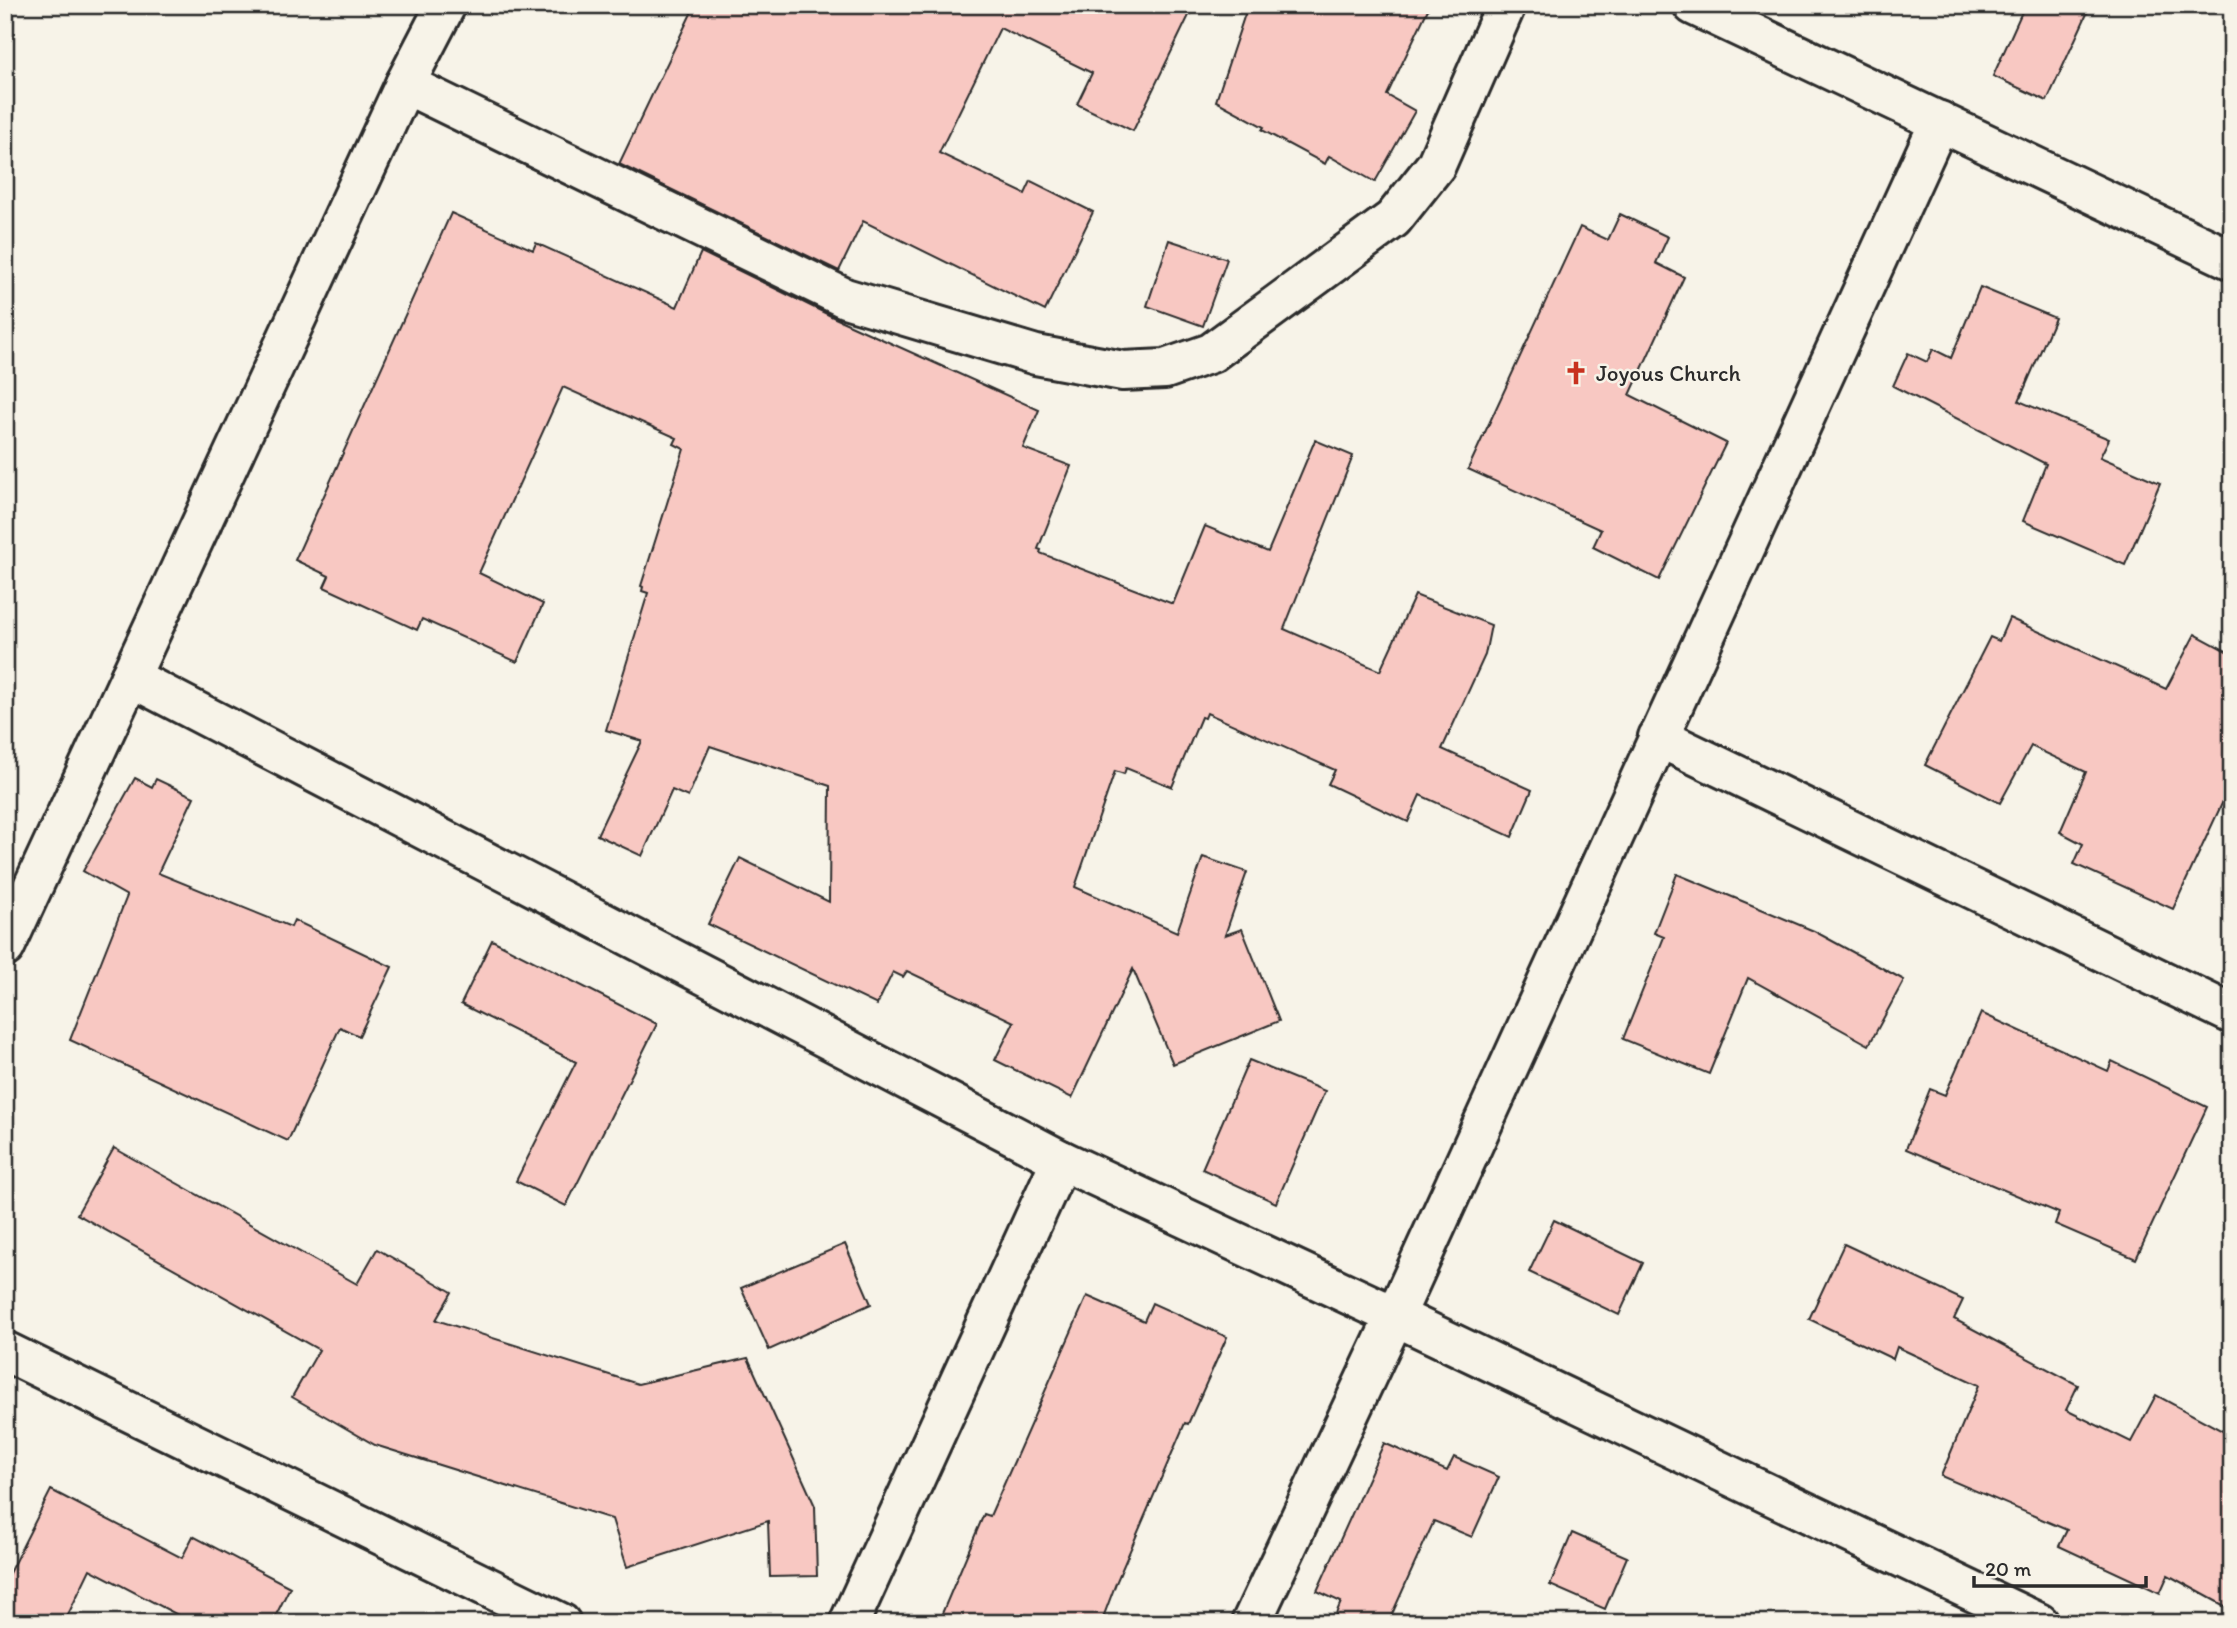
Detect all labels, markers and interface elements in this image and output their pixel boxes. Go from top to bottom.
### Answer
church icon: Joyous Church [1562,359,1590,387]
place label: Joyous Church [1596,359,1741,387]
scale bar [1974,1544,2146,1588]
text: 20 m [1985,1556,2032,1581]

